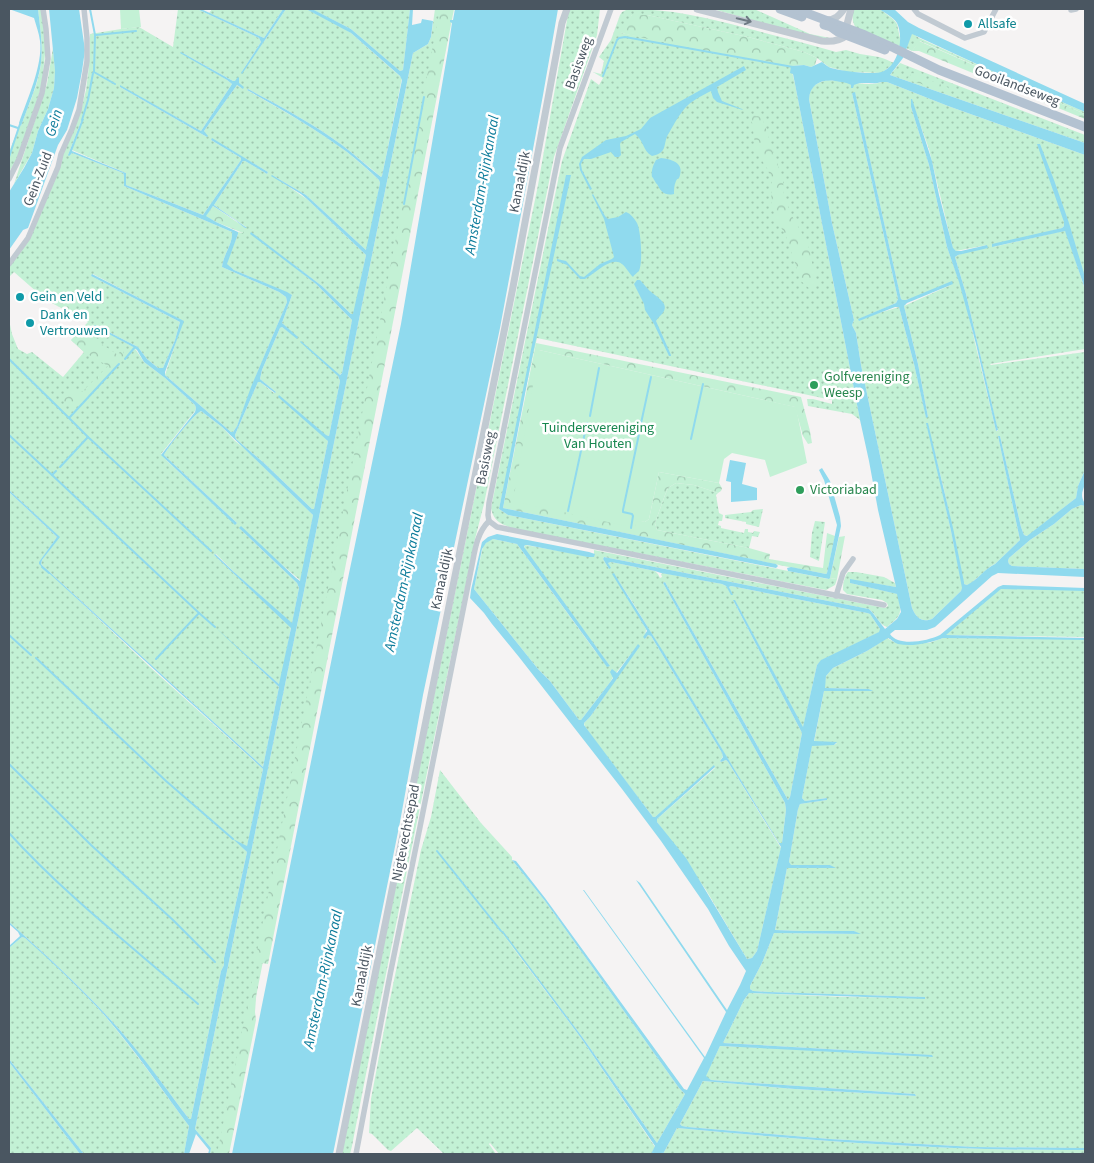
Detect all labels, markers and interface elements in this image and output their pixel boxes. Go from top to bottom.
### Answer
place label: Allsafe [978,14,1017,34]
one-way arrow [736,16,752,25]
marker: Allsafe [962,18,974,30]
street label: Basisweg [560,34,598,92]
street label: Gooilandseweg [971,61,1063,111]
water label: Gein [40,107,68,139]
water label: Amsterdam-Rijnkanaal [459,113,505,257]
street label: Gein-Zuid [18,149,58,209]
street label: Kanaaldijk [504,150,536,214]
place label: Gein en Veld [30,287,102,307]
marker: Gein en Veld [14,291,26,303]
place label: Dank en Vertrouwen [40,305,108,341]
marker: Dank en Vertrouwen [24,317,36,329]
place label: Golfvereniging Weesp [824,367,909,403]
marker: Golfvereniging Weesp [808,379,820,391]
park label: Tuindersvereniging Van Houten [542,418,654,454]
street label: Basisweg [471,429,501,487]
place label: Victoriabad [810,480,877,500]
marker: Victoriabad [794,484,806,496]
water label: Amsterdam-Rijnkanaal [379,511,429,654]
street label: Kanaaldijk [426,546,458,611]
street label: Nigtevechtsepad [387,783,425,883]
water label: Amsterdam-Rijnkanaal [298,908,348,1051]
street label: Kanaaldijk [346,944,378,1008]

